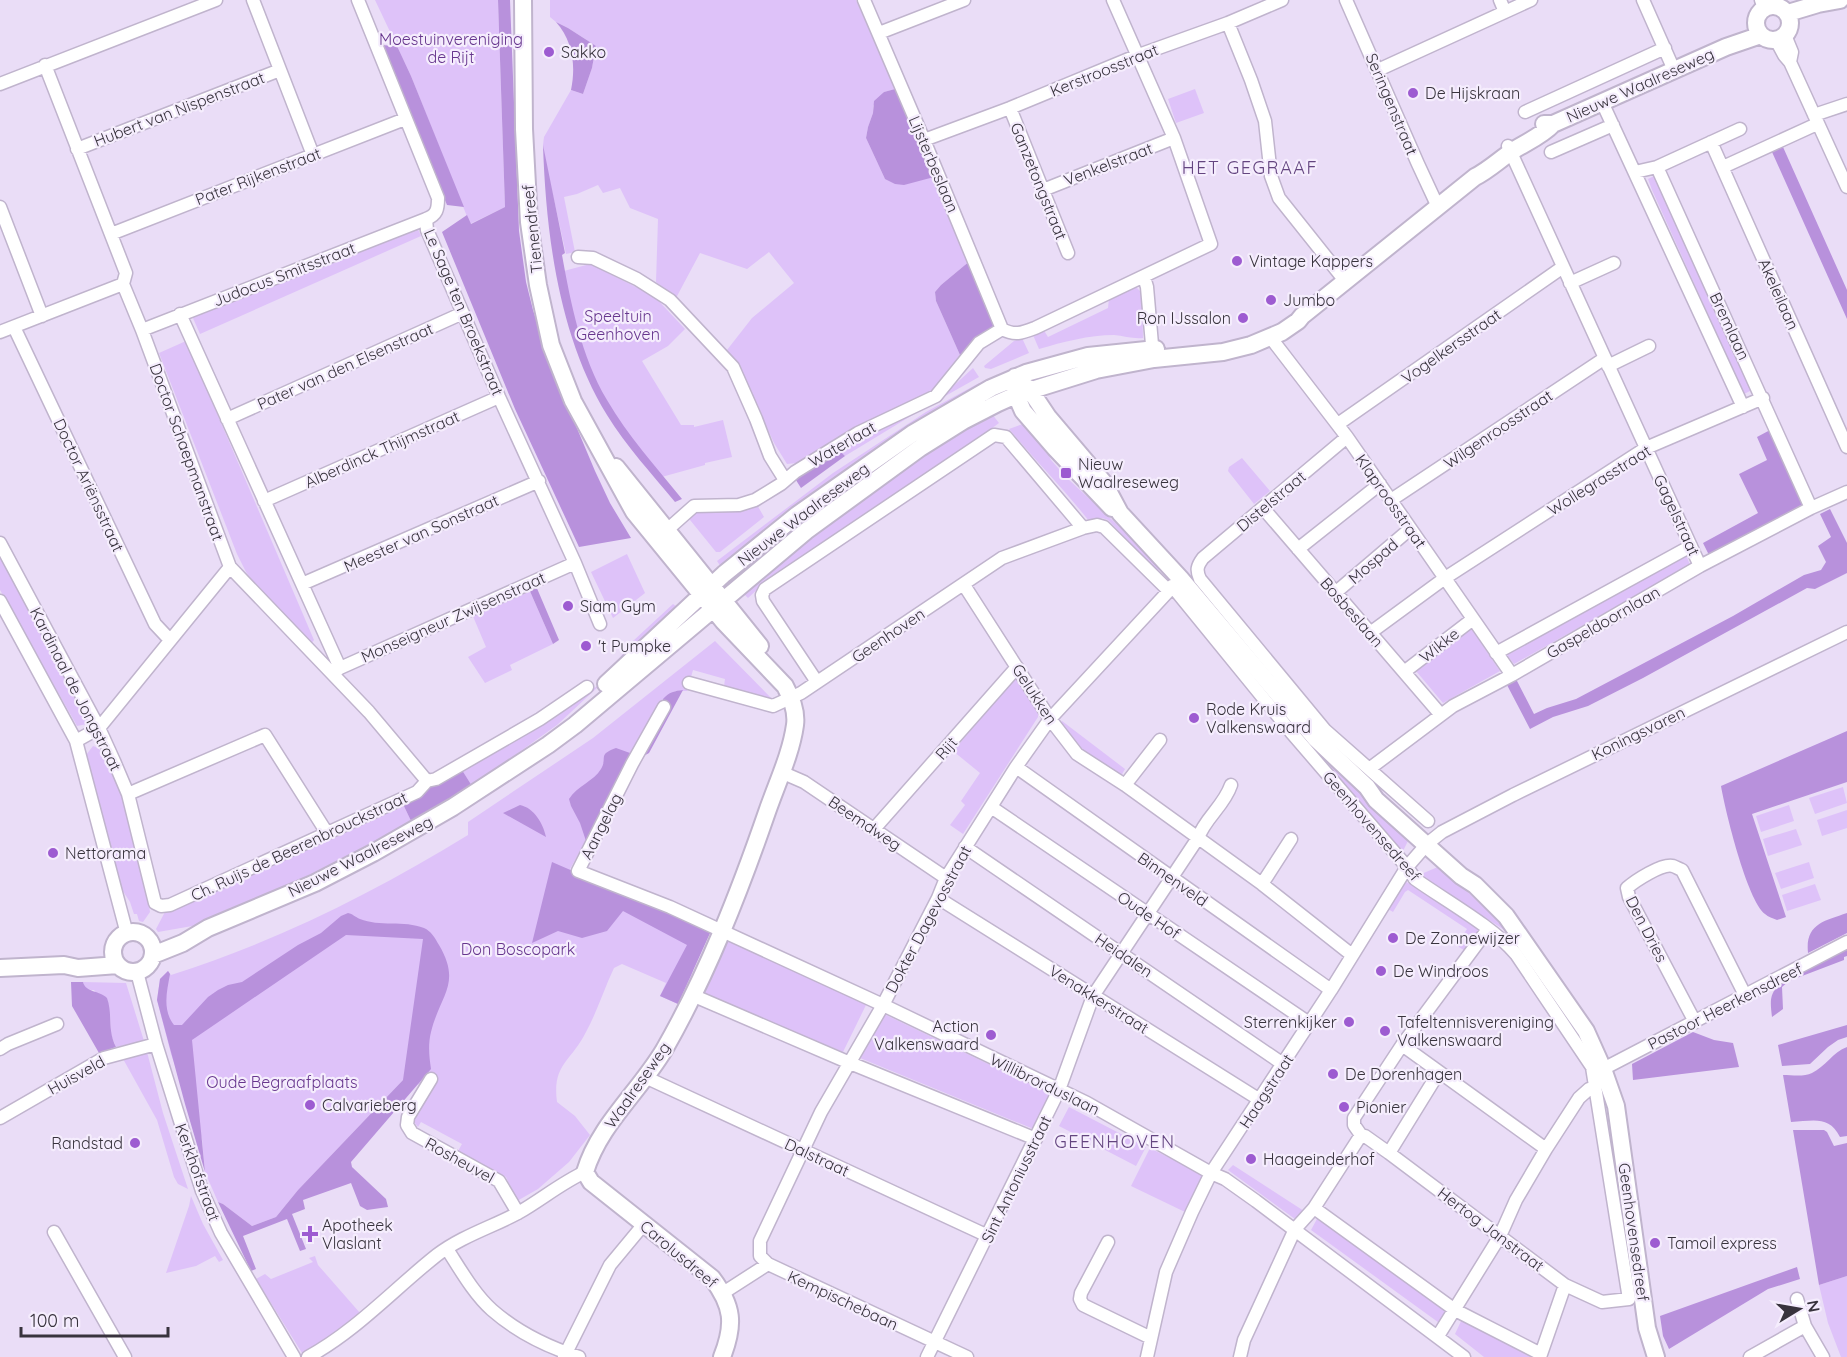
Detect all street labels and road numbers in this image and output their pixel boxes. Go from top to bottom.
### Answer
street label: Kerstroosstraat [1047,39,1161,101]
street label: Nieuwe Waalreseweg [1563,43,1717,127]
street label: Seringenstraat [1362,50,1422,158]
street label: Hubert van Nispenstraat [91,67,267,151]
street label: Lijsterbeslaan [905,113,963,215]
street label: Ganzetongstraat [1006,119,1072,243]
street label: Venkelstraat [1061,138,1155,190]
street label: Pater Rijkenstraat [192,143,324,209]
street label: Tienendreef [517,183,547,274]
street label: Le Sage ten Broekstraat [420,226,508,398]
street label: Judocus Smitsstraat [210,238,358,310]
street label: Akeleilaan [1754,255,1804,333]
street label: Bremlaan [1706,289,1754,363]
street label: Vogelkersstraat [1397,304,1505,388]
street label: Pater van den Elsenstraat [254,318,436,414]
street label: Doctor Schaepmanstraat [146,361,228,543]
street label: Wilgenroosstraat [1440,385,1556,473]
street label: Alberdinck Thijmstraat [302,406,462,492]
street label: Doctor Ariënsstraat [49,415,129,555]
street label: Waterlaat [805,417,879,471]
street label: Wollegrasstraat [1544,440,1654,520]
street label: Klaproosstraat [1351,450,1431,552]
street label: Nieuwe Waalreseweg [733,458,873,570]
street label: Distelstraat [1232,466,1310,536]
street label: Gagelstraat [1649,471,1705,559]
street label: Meester van Sonstraat [341,490,501,576]
street label: Mospad [1344,534,1402,588]
street label: Monseigneur Zwijsenstraat [358,567,548,667]
street label: Bosbeslaan [1316,573,1388,651]
street label: Gaspeldoornlaan [1543,581,1663,663]
street label: Geenhoven [848,603,928,667]
street label: Kardinaal de Jongstraat [26,604,126,774]
street label: Wikke [1415,623,1463,667]
street label: Gelukken [1008,660,1062,728]
street label: Koningsvaren [1588,702,1688,764]
street label: Rijt [931,732,961,764]
street label: Geenhovensedreef [1319,767,1426,885]
street label: Ch. Ruijs de Beerenbrouckstraat [188,787,410,905]
street label: Aangelag [576,790,626,862]
street label: Beemdweg [825,791,905,855]
street label: Nieuwe Waalreseweg [284,811,436,901]
street label: Dokter Dagevosstraat [881,842,975,996]
street label: Binnenveld [1134,848,1212,910]
street label: Oude Hof [1114,887,1184,943]
street label: Den Dries [1622,892,1672,966]
street label: Heidalen [1091,928,1157,982]
street label: Pastoor Heerkensdreef [1644,958,1806,1054]
street label: Venakkerstraat [1045,960,1153,1038]
street label: Waalreseweg [600,1038,674,1132]
street label: Willibrorduslaan [987,1049,1103,1119]
street label: Haagstraat [1235,1050,1297,1132]
street label: Huisveld [44,1051,108,1099]
street label: Sint Antoniusstraat [976,1112,1056,1246]
street label: Kerkhofstraat [171,1120,225,1224]
street label: Rosheuvel [422,1133,498,1187]
street label: Dalstraat [782,1133,852,1181]
street label: Geenhovensedreef [1614,1161,1654,1303]
street label: Hertog Janstraat [1434,1182,1548,1276]
street label: Carolusdreef [636,1216,722,1292]
street label: Kempischebaan [785,1266,901,1334]

